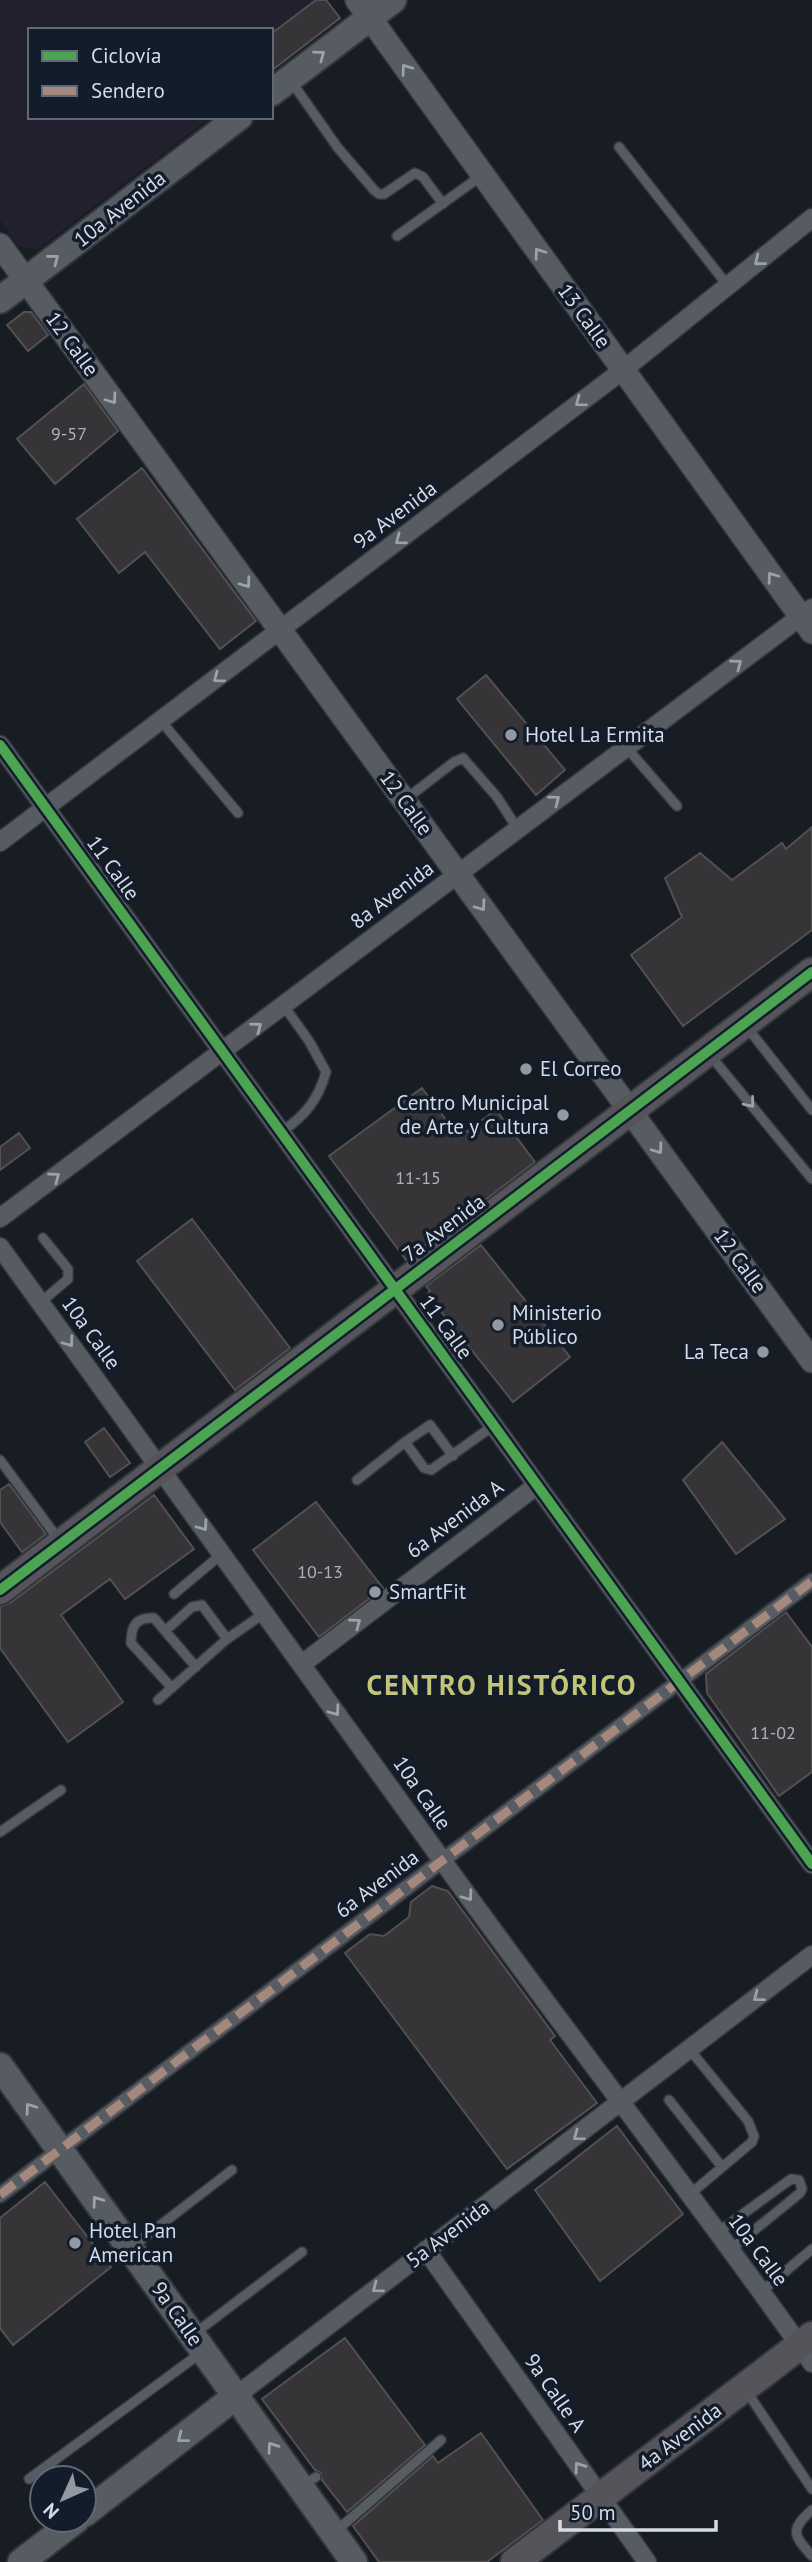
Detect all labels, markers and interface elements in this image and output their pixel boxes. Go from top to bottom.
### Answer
legend [28,28,273,119]
text: Ciclovía [91,42,161,69]
one-way arrow [312,51,325,64]
one-way arrow [402,64,414,77]
text: Sendero [91,77,165,104]
street label: 10a Avenida [68,164,171,253]
one-way arrow [535,248,547,261]
one-way arrow [754,253,767,265]
one-way arrow [47,255,59,268]
street label: 13 Calle [552,278,617,353]
street label: 12 Calle [40,306,105,381]
one-way arrow [104,391,116,404]
one-way arrow [576,394,588,406]
house number: 9-57 [51,422,87,445]
street label: 9a Avenida [348,474,442,555]
one-way arrow [395,532,407,545]
one-way arrow [768,572,780,585]
one-way arrow [238,575,250,588]
one-way arrow [729,660,742,673]
one-way arrow [214,669,226,682]
place label: Hotel La Ermita [525,721,665,748]
marker: Hotel La Ermita [503,727,519,743]
street label: 12 Calle [374,765,439,840]
one-way arrow [547,796,560,809]
street label: 11 Calle [81,830,146,905]
street label: 8a Avenida [345,854,439,935]
one-way arrow [472,898,485,911]
one-way arrow [249,1022,261,1035]
place label: El Correo [540,1055,621,1082]
marker: El Correo [518,1061,534,1077]
place label: Centro Municipal de Arte y Cultura [396,1089,549,1140]
one-way arrow [742,1095,754,1108]
marker: Centro Municipal de Arte y Cultura [555,1107,571,1123]
one-way arrow [650,1141,662,1154]
house number: 11-15 [395,1166,441,1189]
one-way arrow [47,1173,59,1186]
street label: 7a Avenida [397,1188,490,1268]
street label: 12 Calle [708,1223,773,1298]
street label: 11 Calle [414,1289,479,1364]
street label: 10a Calle [56,1291,127,1375]
place label: Ministerio Público [512,1299,602,1350]
marker: Ministerio Público [490,1317,506,1333]
one-way arrow [61,1334,73,1347]
place label: La Teca [684,1338,749,1365]
marker: La Teca [755,1344,771,1360]
street label: 6a Avenida A [401,1473,509,1564]
one-way arrow [195,1518,207,1531]
house number: 10-13 [297,1560,343,1583]
place label: SmartFit [389,1578,466,1605]
marker: SmartFit [367,1584,383,1600]
one-way arrow [348,1618,361,1631]
district label: CENTRO HISTÓRICO [367,1666,637,1703]
one-way arrow [327,1703,339,1716]
house number: 11-02 [750,1721,796,1744]
street label: 10a Calle [387,1751,458,1835]
street label: 6a Avenida [330,1843,424,1924]
one-way arrow [460,1888,472,1900]
one-way arrow [753,1989,766,2002]
one-way arrow [26,2103,39,2116]
one-way arrow [573,2127,585,2140]
street label: 5a Avenida [401,2193,495,2274]
one-way arrow [93,2196,105,2209]
street label: 10a Calle [722,2208,794,2291]
place label: Hotel Pan American [89,2217,177,2268]
marker: Hotel Pan American [67,2235,83,2251]
street label: 9a Calle [146,2276,209,2351]
one-way arrow [372,2279,384,2292]
street label: 9a Calle A [519,2348,593,2438]
street label: 4a Avenida [633,2396,727,2477]
one-way arrow [177,2429,189,2442]
one-way arrow [268,2442,280,2455]
one-way arrow [575,2462,587,2475]
north arrow [28,2464,98,2534]
scale bar [560,2488,716,2532]
text: N [38,2498,64,2524]
text: 50 m [570,2499,616,2526]

